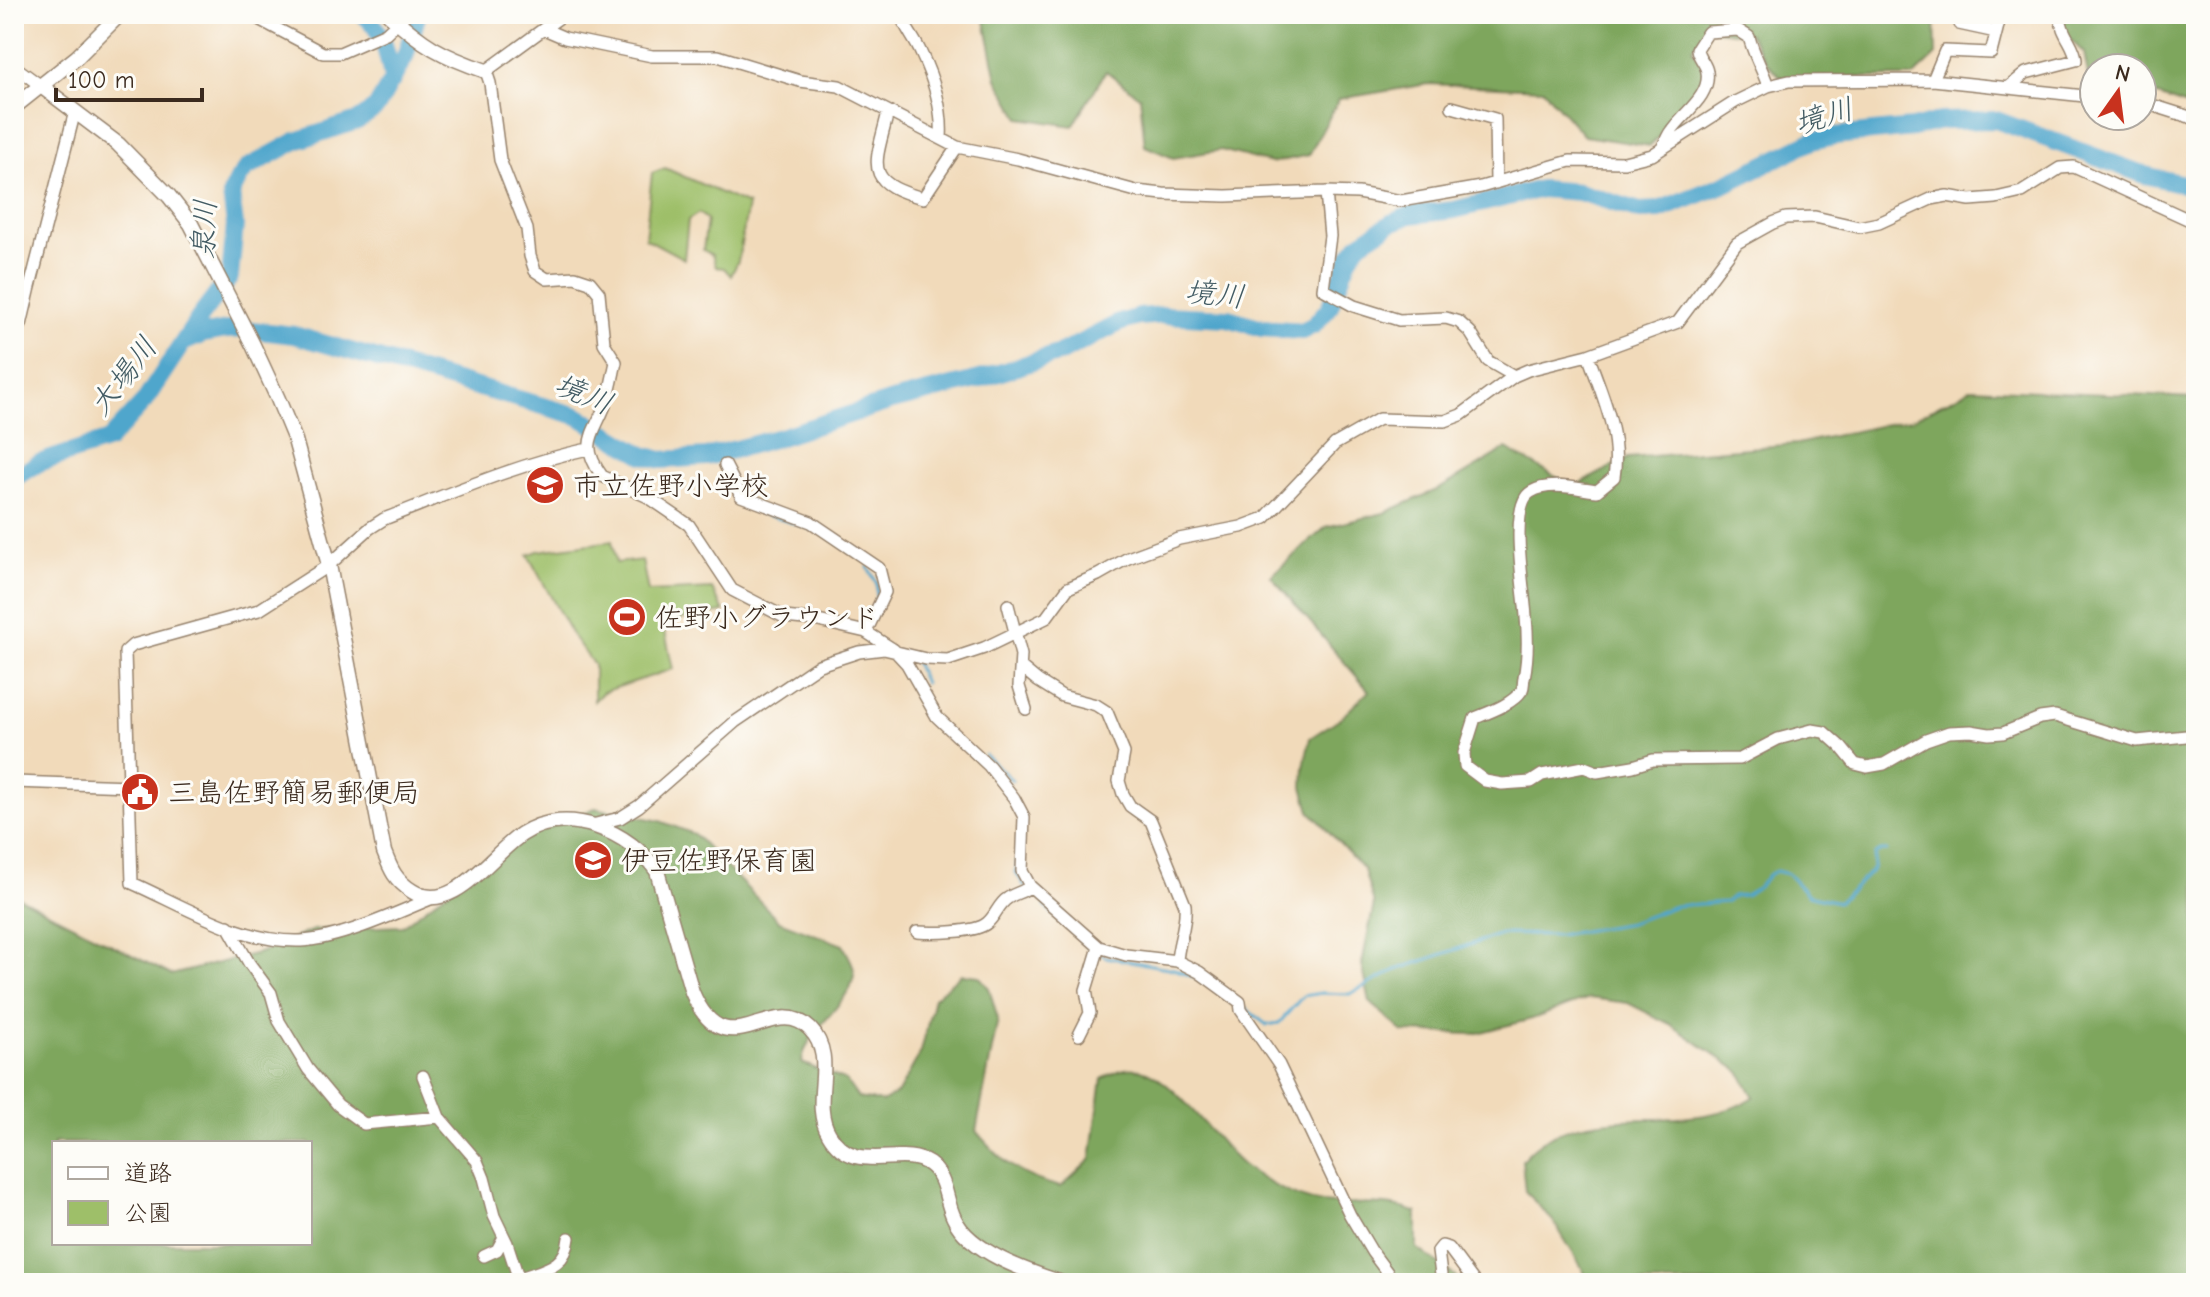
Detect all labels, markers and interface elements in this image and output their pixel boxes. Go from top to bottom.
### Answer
scale bar [56,52,202,102]
north arrow [2078,52,2158,132]
text: N [2112,59,2133,88]
text: 100 m [68,66,135,94]
water label: 境川 [1790,91,1858,142]
water label: 泉川 [185,198,224,260]
water label: 境川 [1183,274,1247,315]
water label: 大場川 [82,330,165,423]
water label: 境川 [549,367,618,422]
school or university icon: 市立佐野小学校 [524,464,566,506]
place label: 市立佐野小学校 [573,470,769,502]
sports icon: 佐野小グラウンド [606,596,648,638]
place label: 佐野小グラウンド [655,602,879,634]
public building icon: 三島佐野簡易郵便局 [119,771,161,813]
place label: 三島佐野簡易郵便局 [168,777,420,809]
school or university icon: 伊豆佐野保育園 [572,839,614,881]
place label: 伊豆佐野保育園 [621,845,817,877]
legend [52,1141,312,1245]
text: 道路 [124,1159,172,1187]
text: 公園 [124,1199,172,1227]

